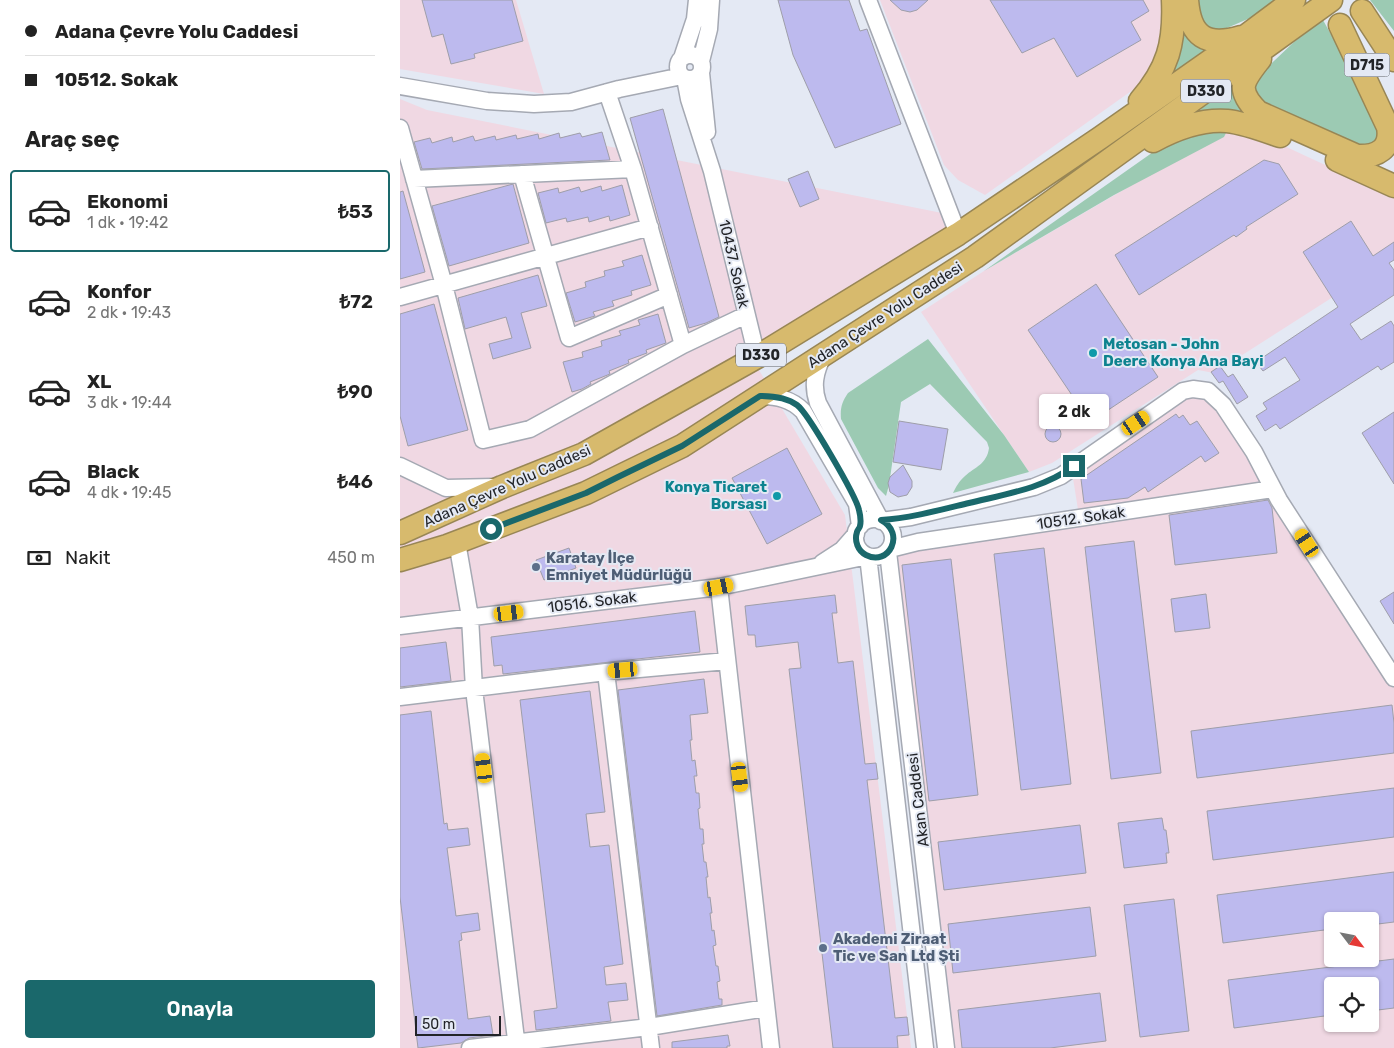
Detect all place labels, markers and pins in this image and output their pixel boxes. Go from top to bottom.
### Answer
place label: Metosan - John Deere Konya Ana Bayi [1103,335,1264,370]
marker: Metosan - John Deere Konya Ana Bayi [1087,347,1099,359]
place label: Konya Ticaret Borsası [665,478,767,513]
marker: Konya Ticaret Borsası [771,490,783,502]
place label: Karatay İlçe Emniyet Müdürlüğü [546,549,692,584]
marker: Karatay İlçe Emniyet Müdürlüğü [530,561,542,573]
place label: Akademi Ziraat Tic ve San Ltd Şti [833,930,960,965]
marker: Akademi Ziraat Tic ve San Ltd Şti [817,942,829,954]

